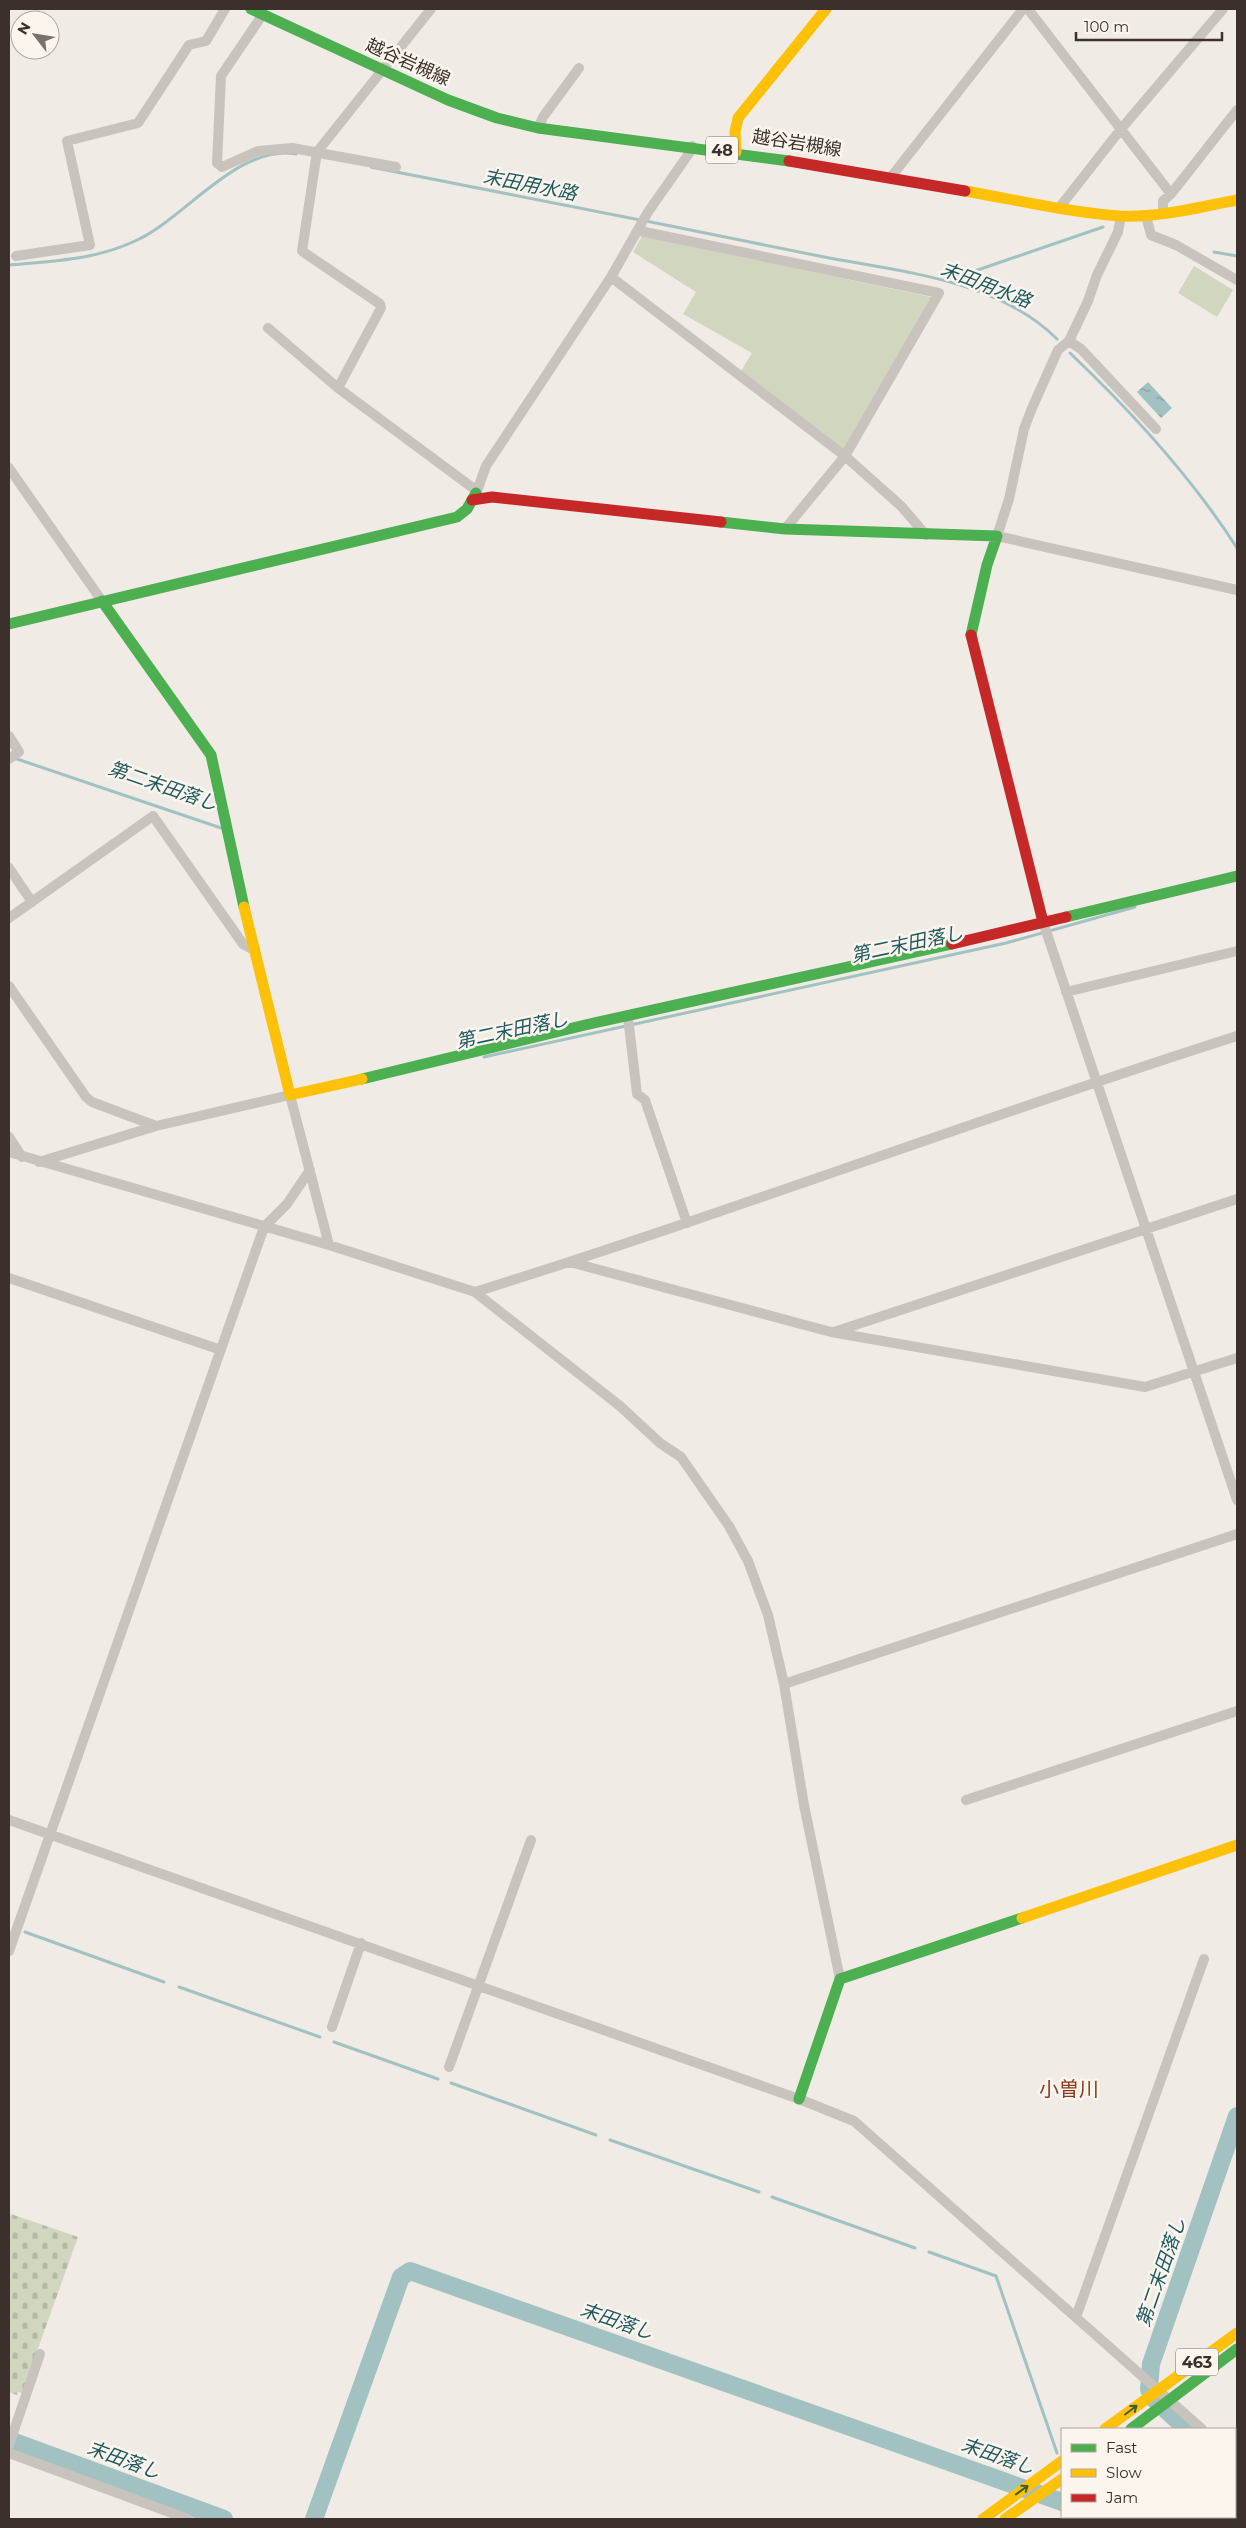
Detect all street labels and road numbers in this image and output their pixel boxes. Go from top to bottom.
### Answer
street label: 越谷岩槻線 [362,34,454,90]
street label: 越谷岩槻線 [751,125,843,161]
road number: 48 [706,136,738,164]
road number: 463 [1176,2348,1218,2376]

